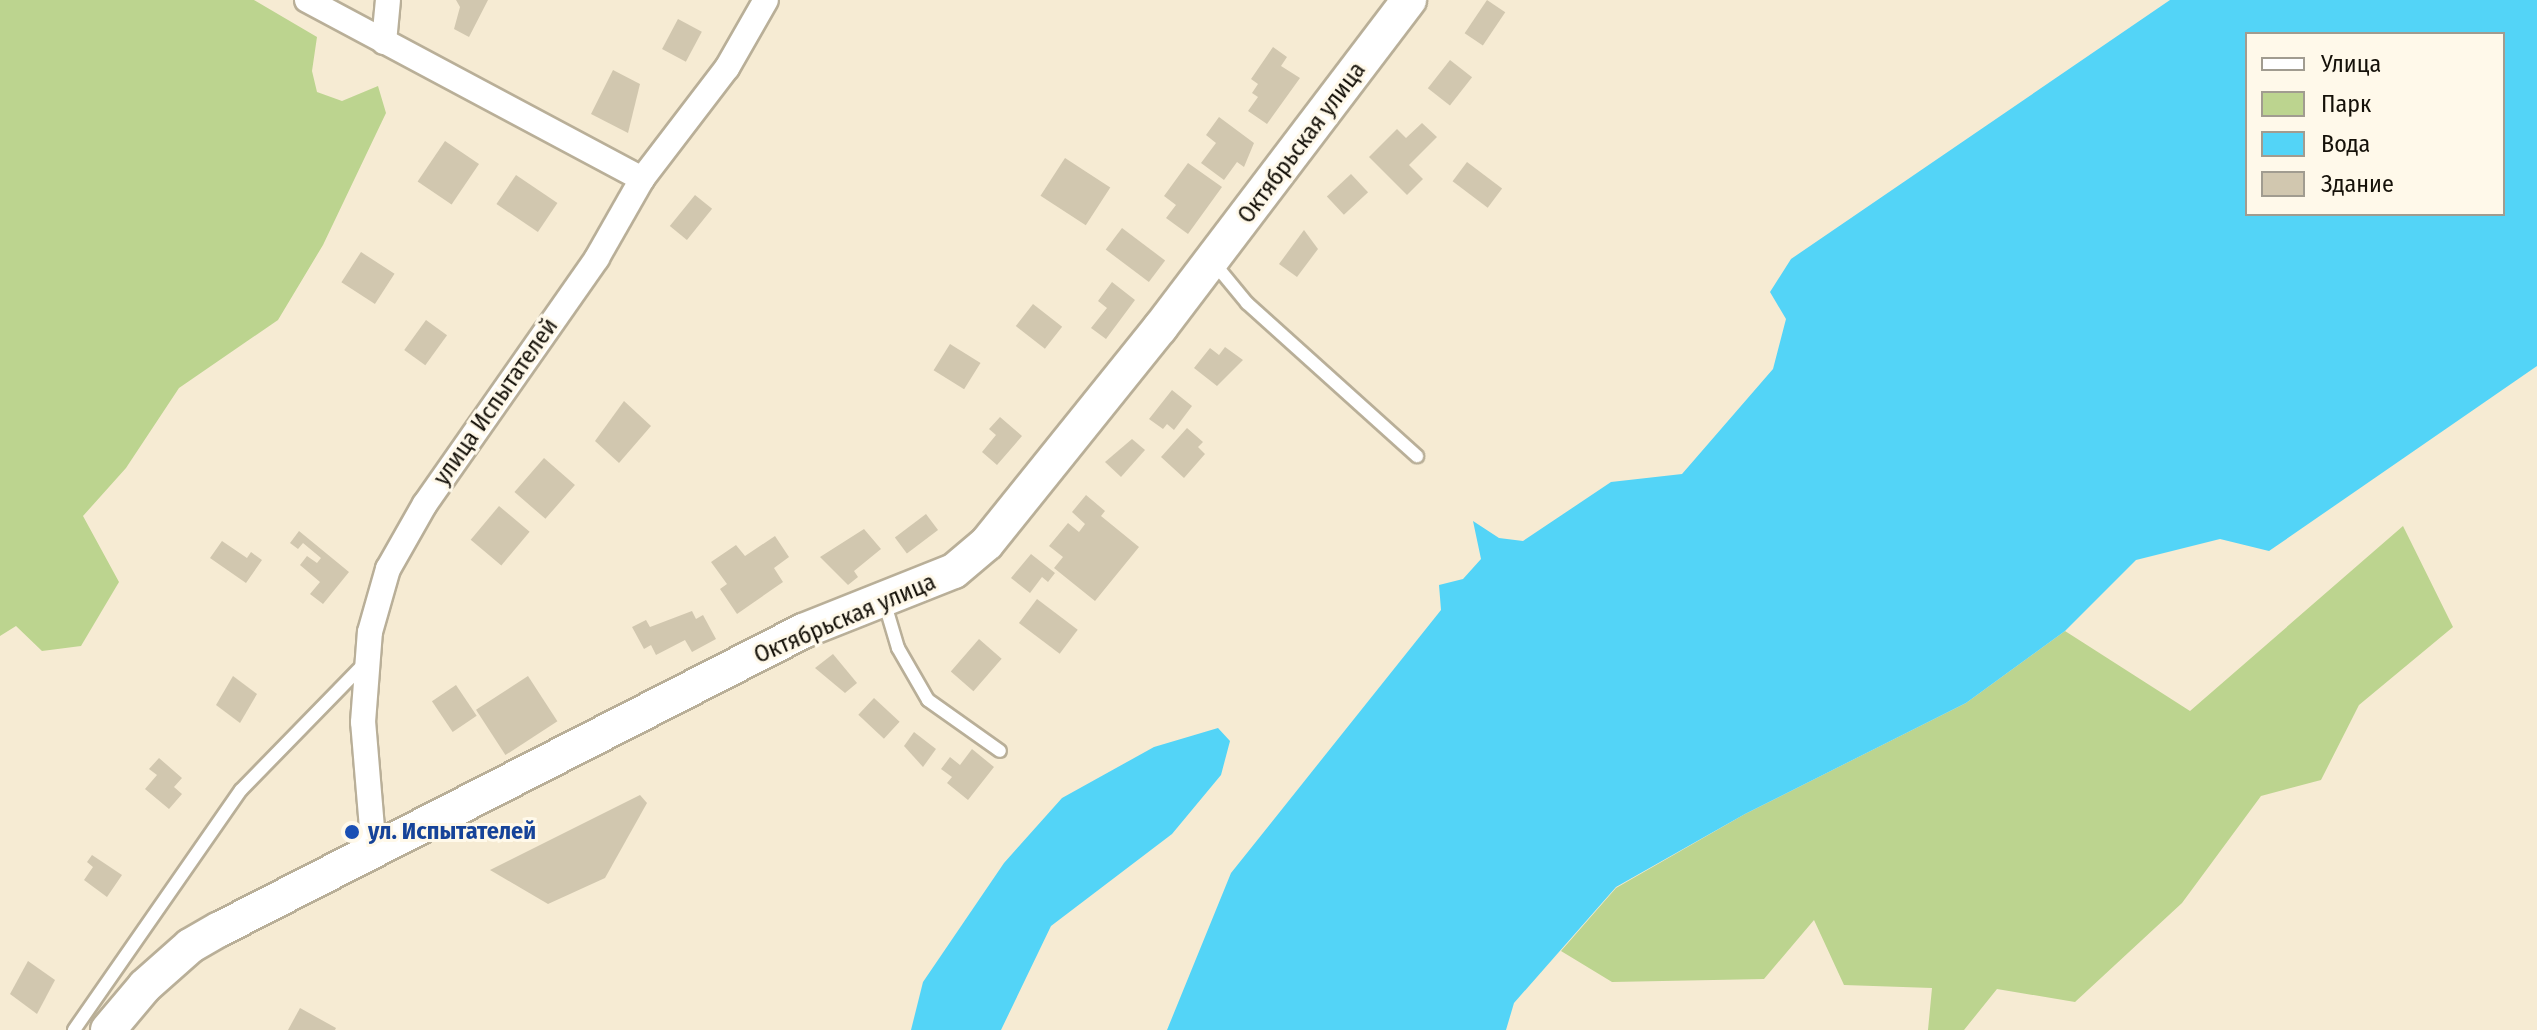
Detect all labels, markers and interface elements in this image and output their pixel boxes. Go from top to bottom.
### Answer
legend [2245,32,2505,216]
text: Улица [2321,50,2381,78]
street label: Октябрьская улица [1232,57,1372,229]
text: Парк [2321,90,2371,118]
text: Вода [2321,130,2370,158]
text: Здание [2321,170,2394,198]
street label: улица Испытателей [428,313,564,491]
street label: Октябрьская улица [750,568,940,670]
place label: ул. Испытателей [368,818,536,846]
marker: ул. Испытателей [343,823,361,841]

